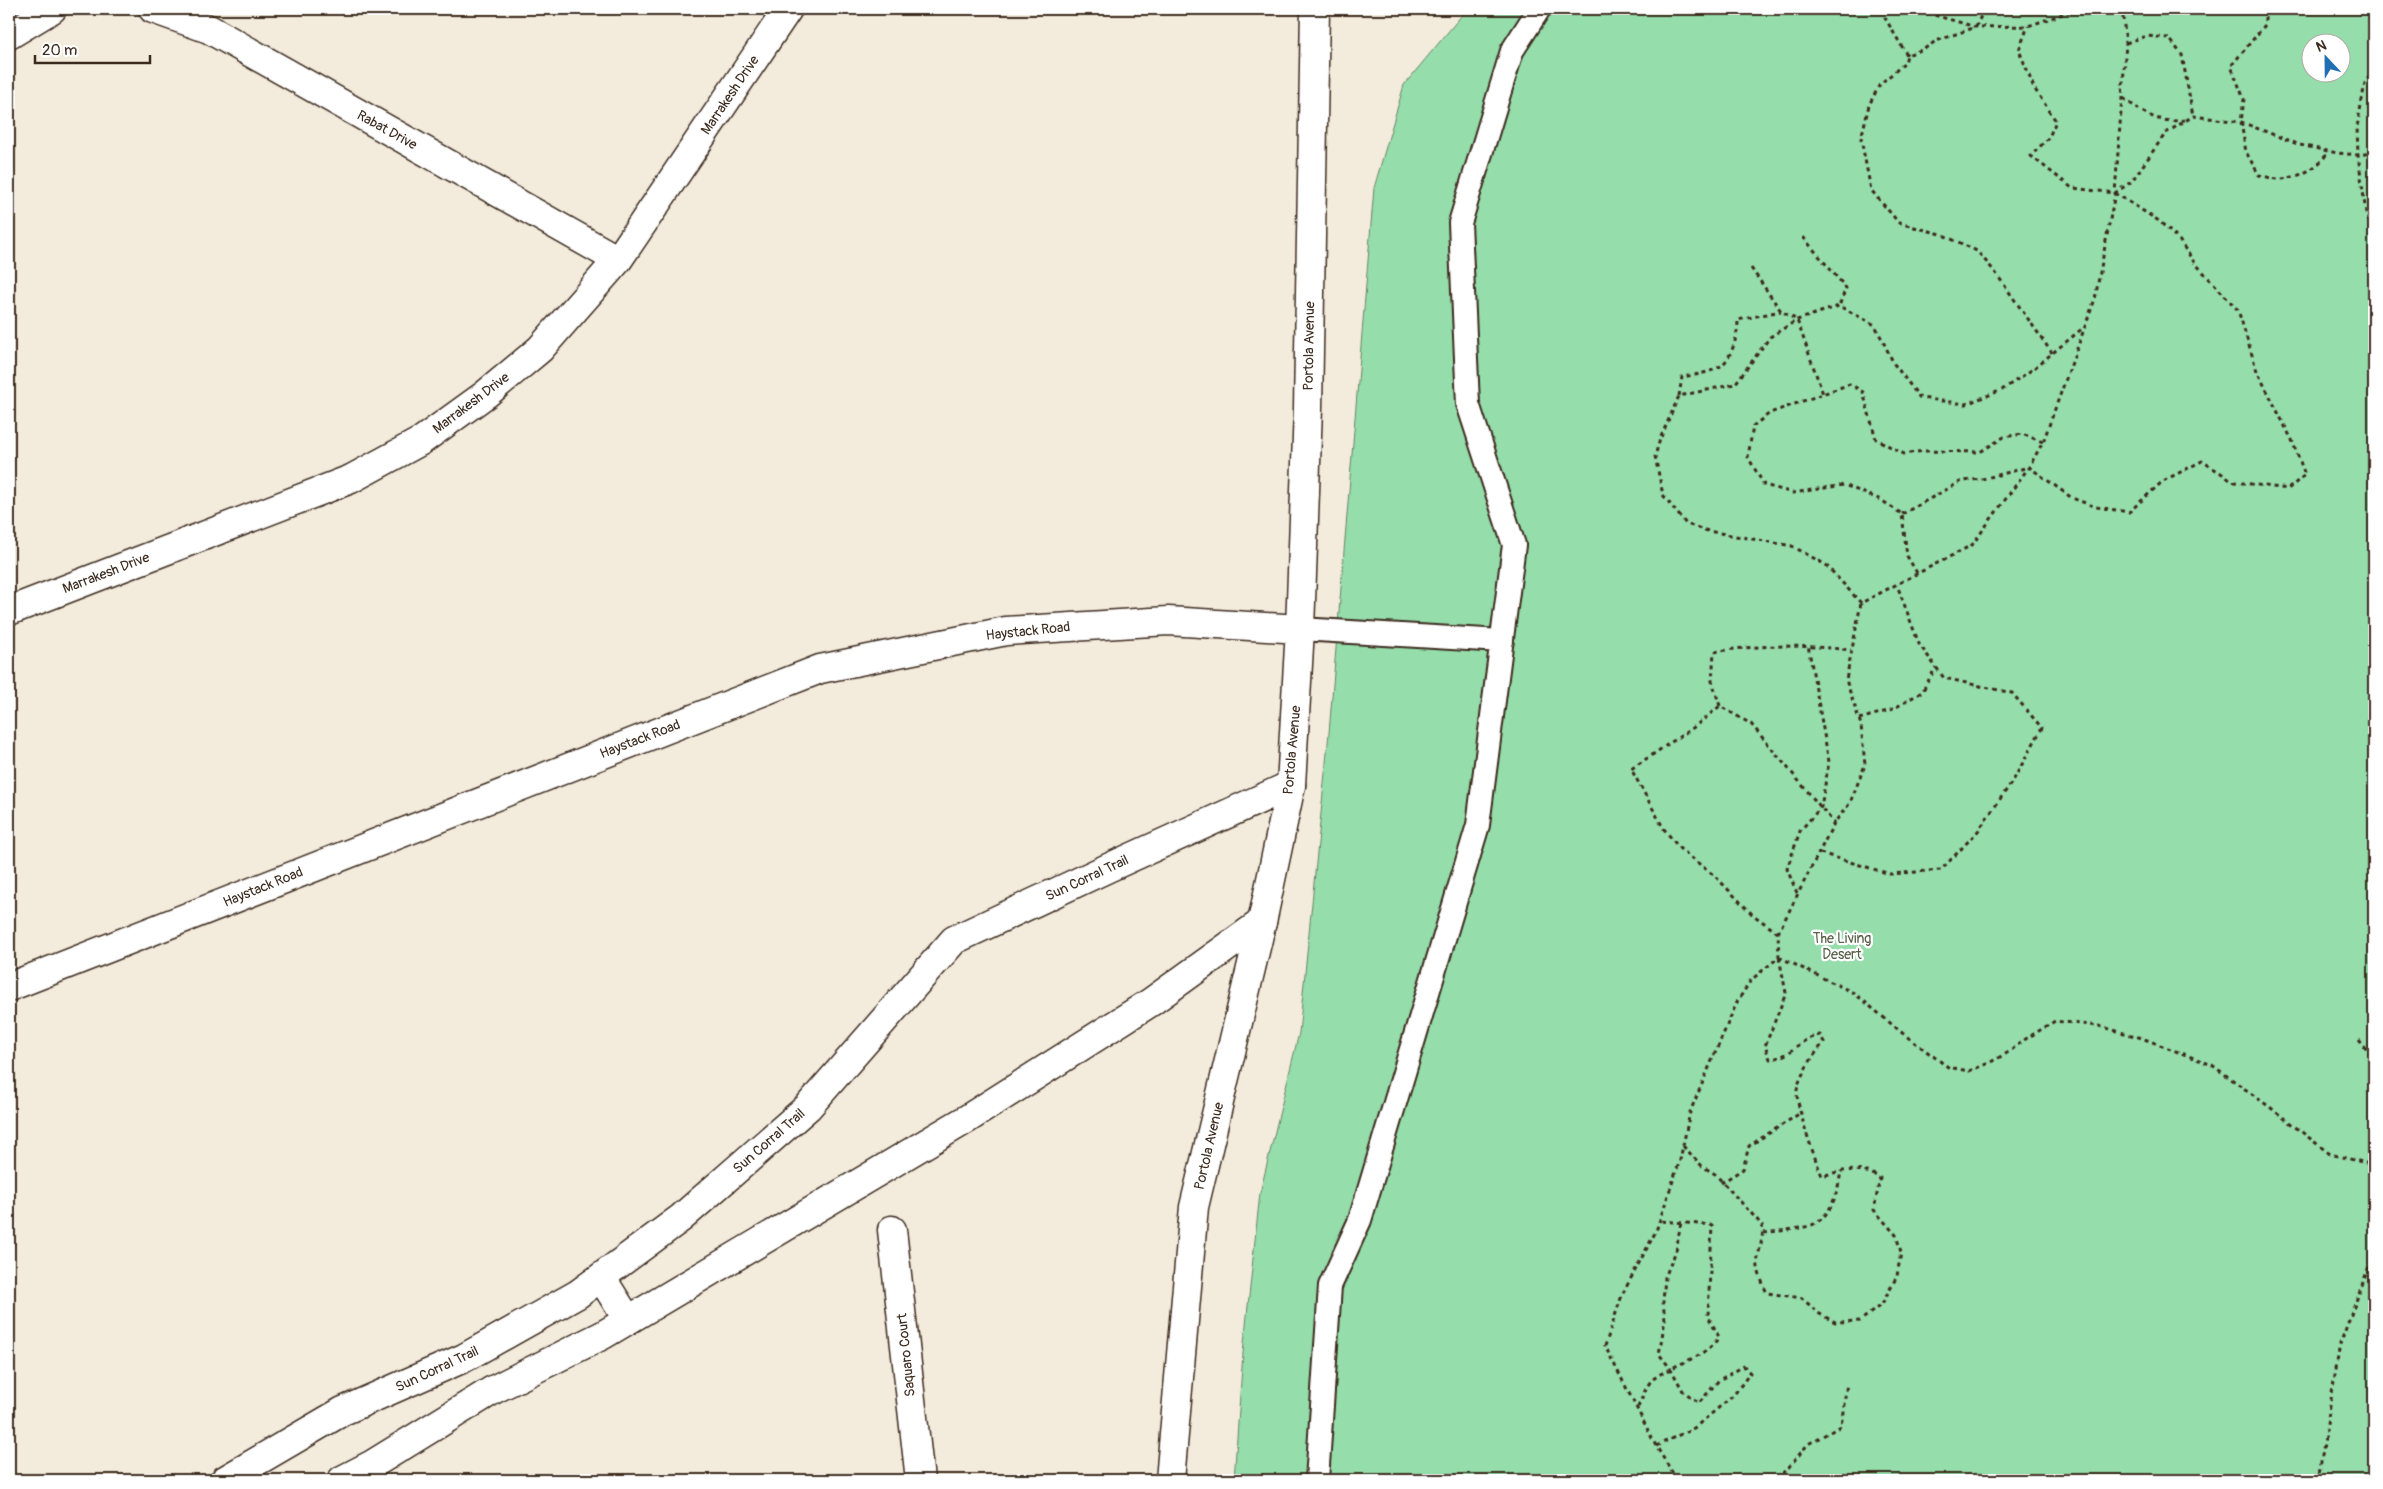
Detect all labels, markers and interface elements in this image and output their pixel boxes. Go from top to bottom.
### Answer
scale bar [35,32,150,64]
north arrow [2300,32,2350,82]
text: N [2314,37,2329,56]
text: 20 m [42,41,77,60]
street label: Marrakesh Drive [697,52,763,138]
street label: Rabat Drive [354,107,420,154]
street label: Portola Avenue [1300,301,1318,391]
street label: Marrakesh Drive [429,369,513,437]
street label: Marrakesh Drive [60,549,152,597]
street label: Haystack Road [985,618,1071,644]
street label: Portola Avenue [1280,705,1304,795]
street label: Haystack Road [597,716,683,762]
street label: Sun Corral Trail [1043,851,1131,905]
street label: Haystack Road [221,863,306,911]
park label: The Living Desert [1813,930,1871,963]
street label: Portola Avenue [1191,1100,1227,1191]
street label: Sun Corral Trail [730,1105,808,1177]
street label: Saquaro Court [893,1312,919,1398]
street label: Sun Corral Trail [393,1342,481,1396]

